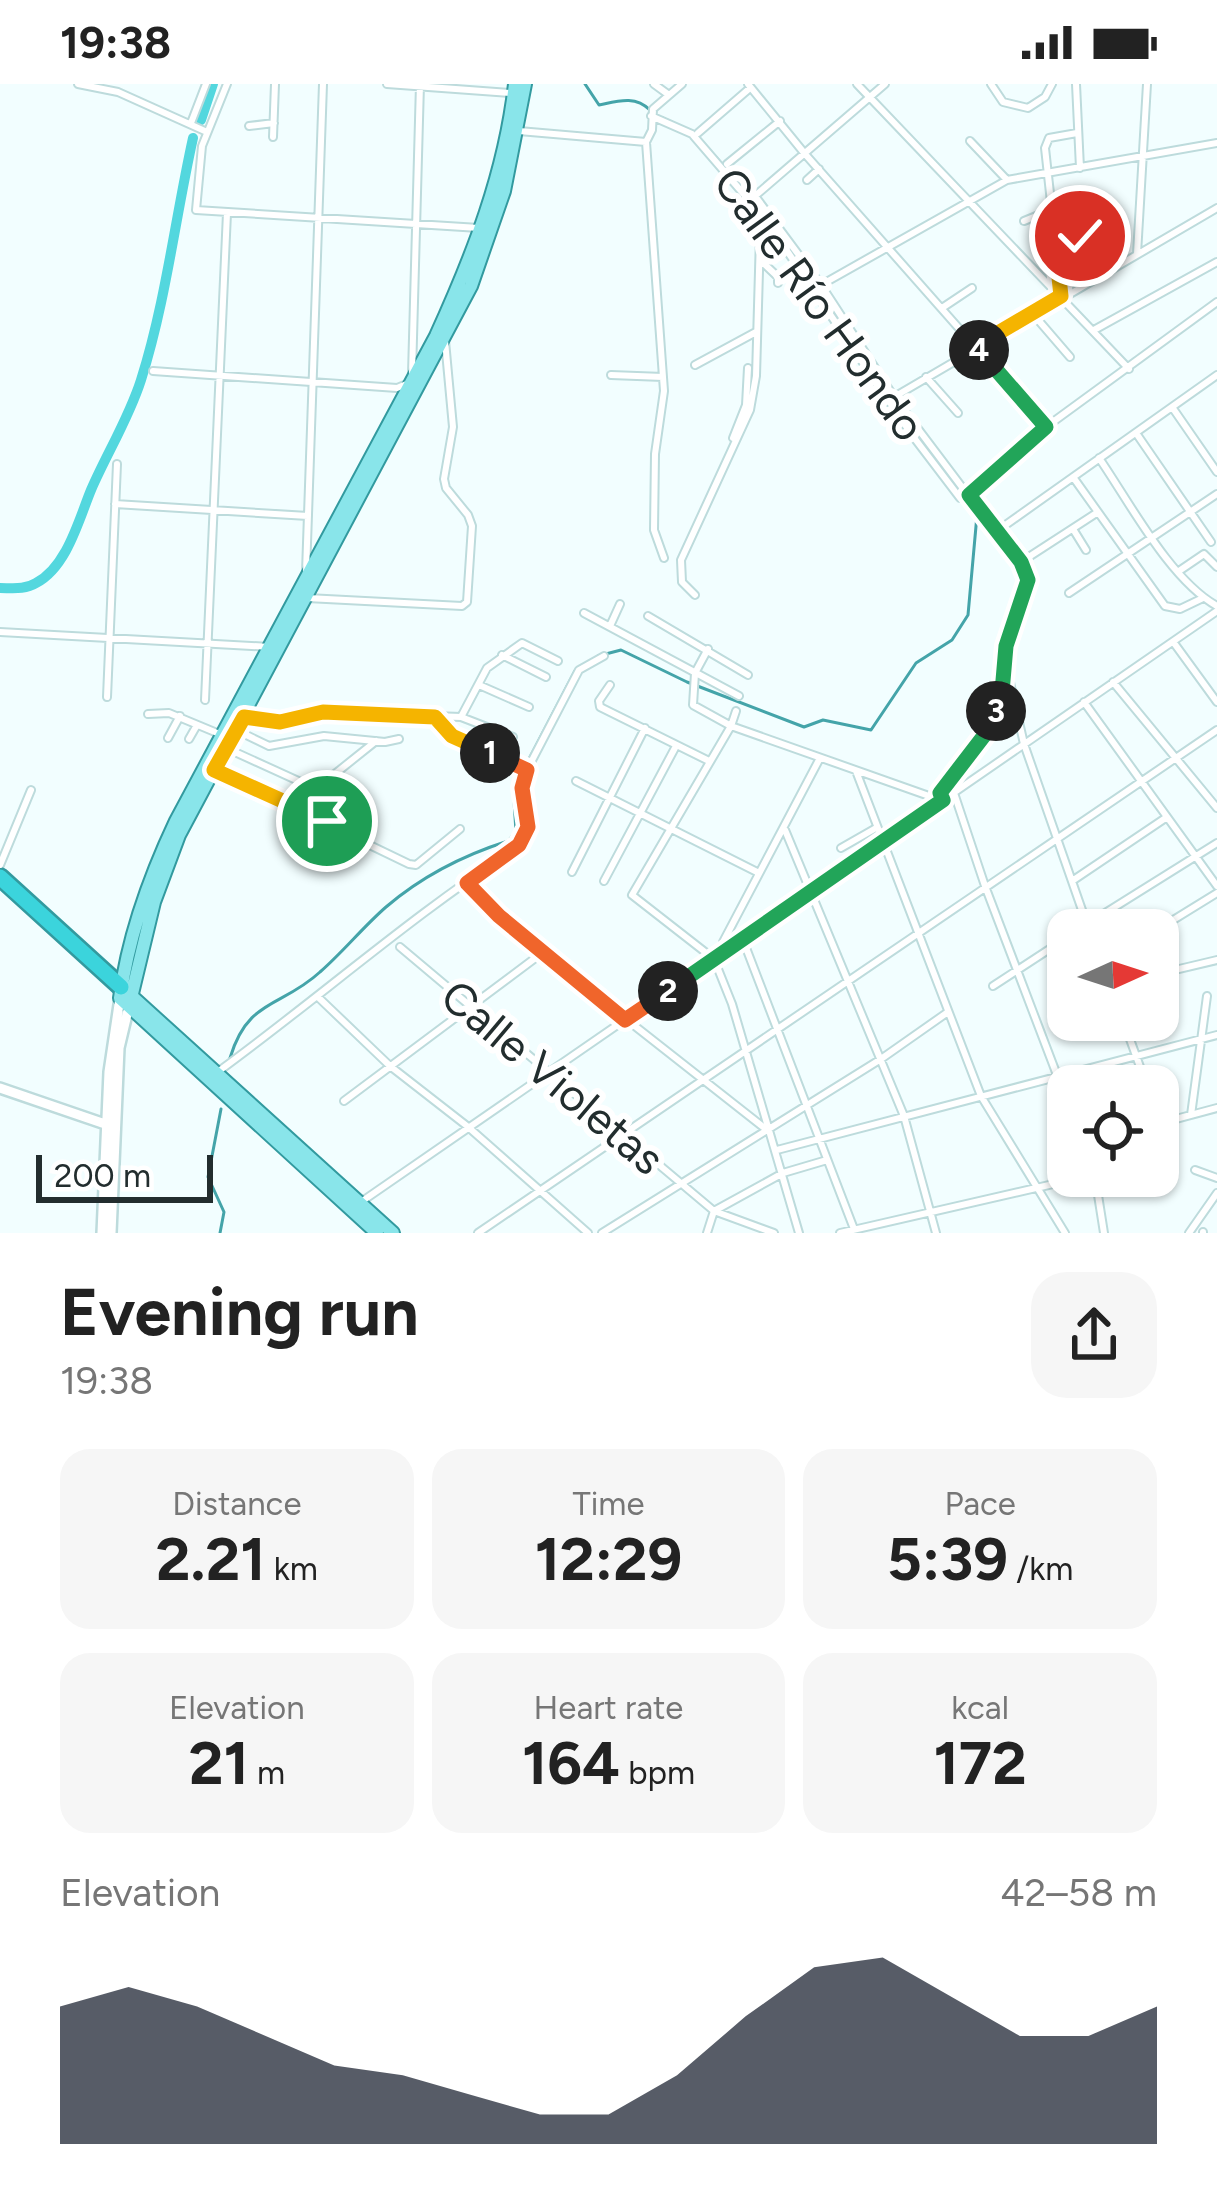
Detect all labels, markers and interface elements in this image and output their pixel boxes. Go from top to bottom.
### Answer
text: 19:38 [60,15,171,69]
street label: Calle Río Hondo [703,157,937,451]
pin [1029,185,1131,287]
icon: check [1047,203,1113,269]
pin: 4 [949,320,1009,380]
text: 4 [969,330,989,369]
pin: 3 [966,681,1026,741]
text: 3 [987,691,1005,730]
pin: 1 [460,723,520,783]
text: 1 [483,733,497,772]
pin [276,770,378,872]
icon: arrive [294,788,360,854]
north arrow [1047,909,1179,1041]
map controls [1047,909,1179,1197]
pin: 2 [638,961,698,1021]
street label: Calle Violetas [431,968,675,1186]
text: 2 [658,971,678,1010]
button: locate [1047,1065,1179,1197]
scale bar [36,1149,213,1202]
text: 200 m [54,1156,151,1195]
text: Evening run [60,1272,419,1352]
button: share [1031,1272,1157,1398]
text: 19:38 [60,1357,153,1404]
text: Distance [172,1484,301,1523]
text: Time [573,1484,644,1523]
text: Pace [944,1484,1016,1523]
text: 2.21 [156,1523,266,1595]
text: 12:29 [535,1523,682,1595]
text: 5:39 [887,1523,1008,1595]
text: km [266,1549,318,1588]
text: /km [1008,1549,1073,1588]
text: Elevation [169,1688,305,1727]
text: Heart rate [534,1688,683,1727]
text: kcal [951,1688,1009,1727]
text: 21 [189,1727,249,1799]
text: 164 [522,1727,620,1799]
text: 172 [933,1727,1027,1799]
text: m [249,1753,285,1792]
text: bpm [620,1753,695,1792]
text: Elevation [60,1869,220,1916]
text: 42–58 m [1000,1869,1157,1916]

